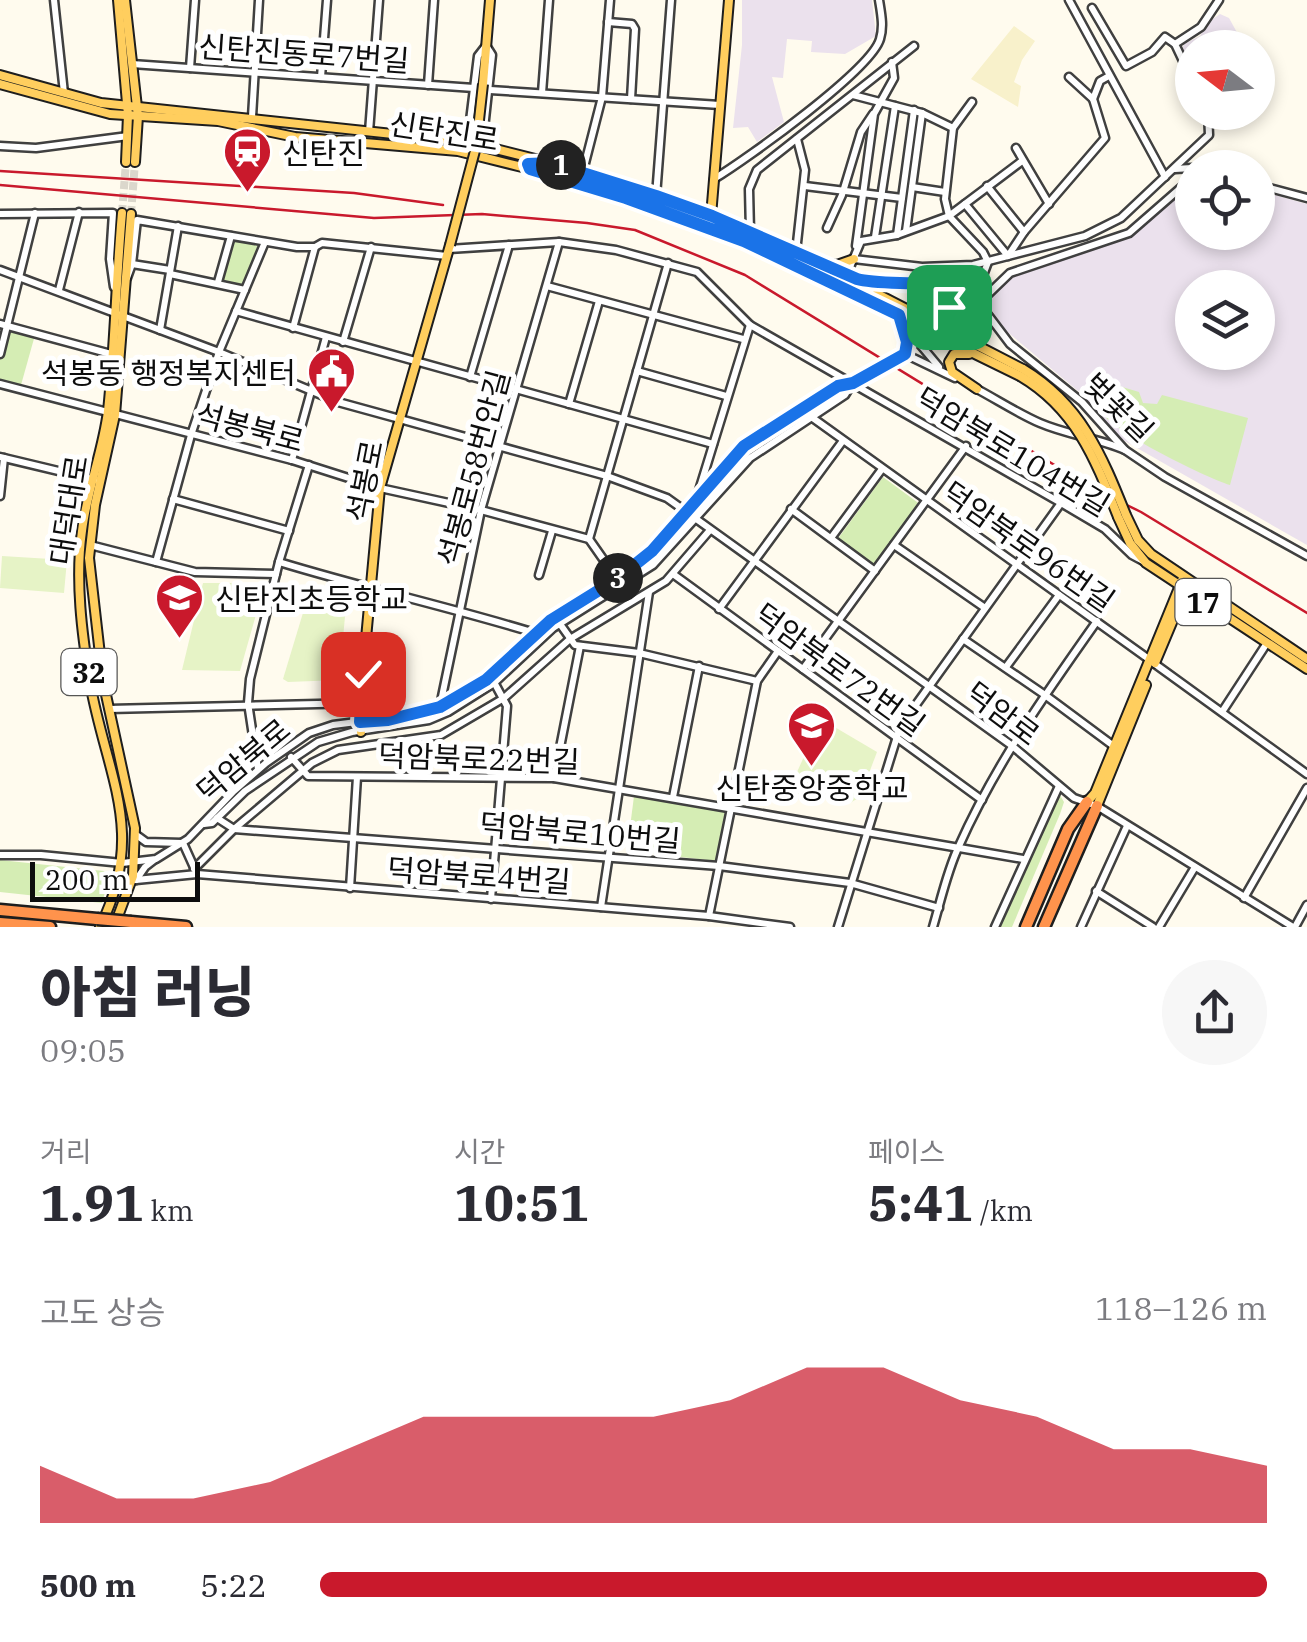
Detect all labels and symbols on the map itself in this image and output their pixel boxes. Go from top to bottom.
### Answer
street label: 신탄진동로7번길 [197,26,411,80]
north arrow [1175,30,1275,130]
street label: 신탄진로 [386,103,502,159]
station icon: 신탄진 [221,126,273,194]
place label: 신탄진 [282,133,365,172]
pin: 1 [536,140,586,190]
pin [907,265,992,350]
public building icon: 석봉동 행정복지센터 [305,346,357,414]
place label: 석봉동 행정복지센터 [41,353,296,392]
street label: 벚꽃길 [1076,364,1162,450]
street label: 석봉로58번안길 [428,366,518,570]
street label: 덕암북로104번길 [909,378,1117,524]
street label: 석봉북로 [192,394,308,460]
street label: 석봉로 [337,437,391,525]
street label: 대덕대로 [40,452,96,568]
street label: 덕암북로96번길 [935,472,1123,620]
pin: 3 [593,553,643,603]
school or university icon: 신탄진초등학교 [154,572,206,640]
place label: 신탄진초등학교 [215,579,408,618]
road number: 17 [1176,579,1230,625]
street label: 덕암북로72번길 [747,594,933,744]
pin [321,632,406,717]
road number: 32 [62,649,116,695]
street label: 덕암로 [958,673,1048,753]
school or university icon: 신탄중앙중학교 [786,700,838,768]
street label: 덕암북로 [188,710,298,810]
street label: 덕암북로22번길 [378,735,580,781]
place label: 신탄중앙중학교 [715,768,909,807]
street label: 덕암북로10번길 [478,804,682,860]
street label: 덕암북로4번길 [386,849,572,901]
scale bar [30,857,200,901]

